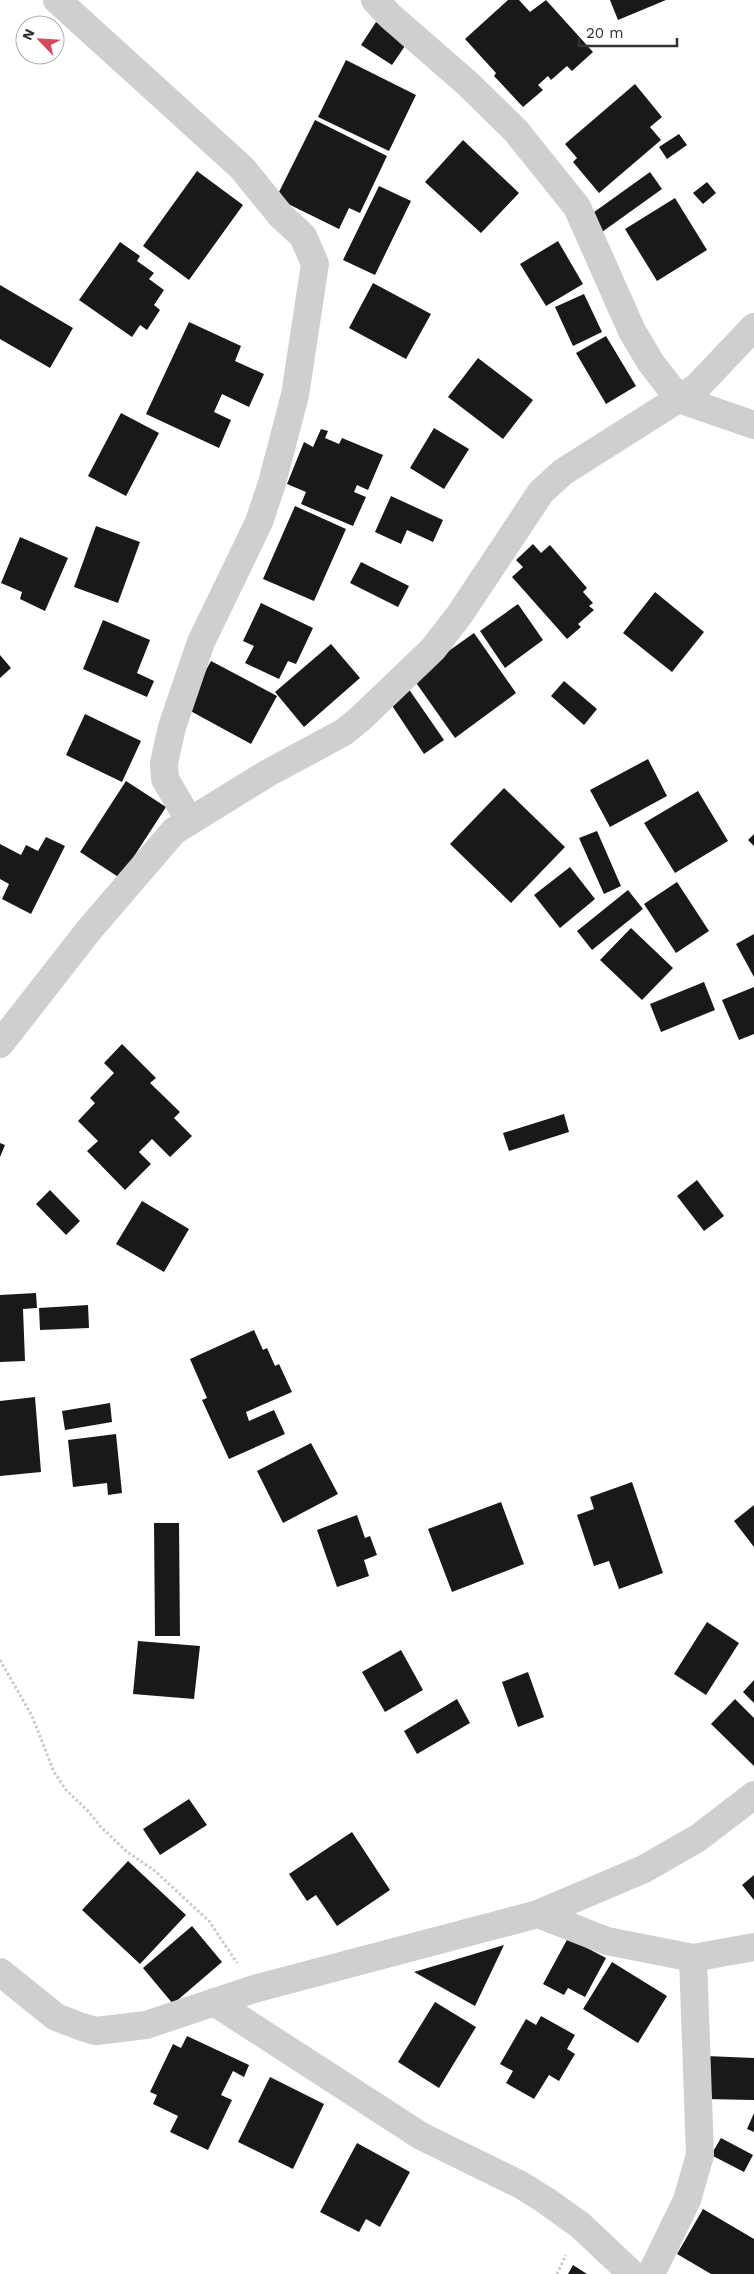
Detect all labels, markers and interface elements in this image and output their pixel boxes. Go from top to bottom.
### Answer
north arrow [15,15,65,65]
scale bar [579,15,676,47]
text: 20 m [586,24,624,42]
text: N [19,26,38,43]

